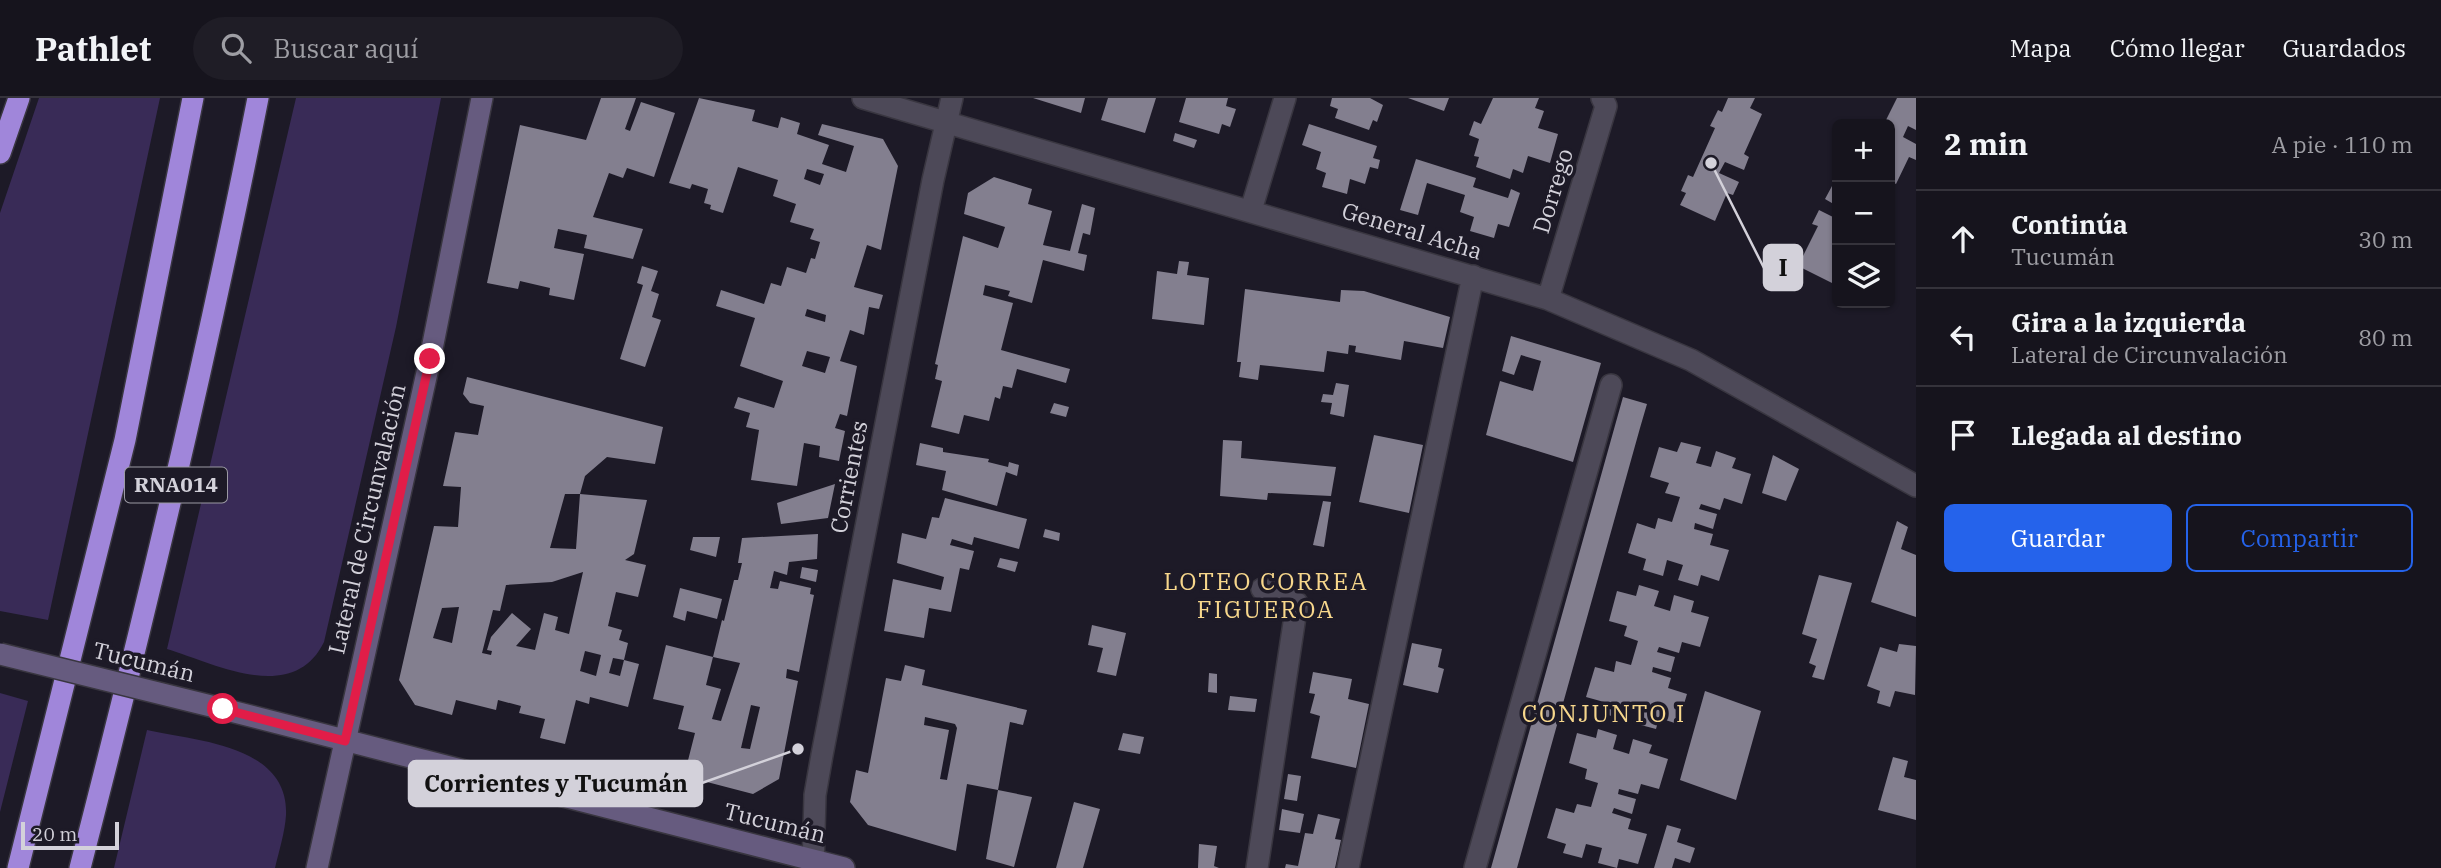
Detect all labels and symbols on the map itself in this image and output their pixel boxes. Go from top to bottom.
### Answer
street label: Dorrego [1525,145,1579,237]
street label: General Acha [1338,194,1486,266]
callout: I [1764,245,1802,290]
text: I [1778,251,1788,283]
route end [414,343,445,374]
street label: Lateral de Circunvalación [320,381,412,657]
street label: Corrientes [822,418,874,536]
road number: RNA014 [125,468,227,502]
district label: LOTEO CORREA FIGUEROA [1163,565,1369,625]
street label: Tucumán [90,634,198,688]
route start [207,693,238,724]
district label: CONJUNTO I [1522,697,1686,729]
callout: Corrientes y Tucumán [409,761,702,806]
text: Corrientes y Tucumán [424,767,688,799]
street label: Tucumán [721,795,829,849]
scale bar [21,819,119,851]

